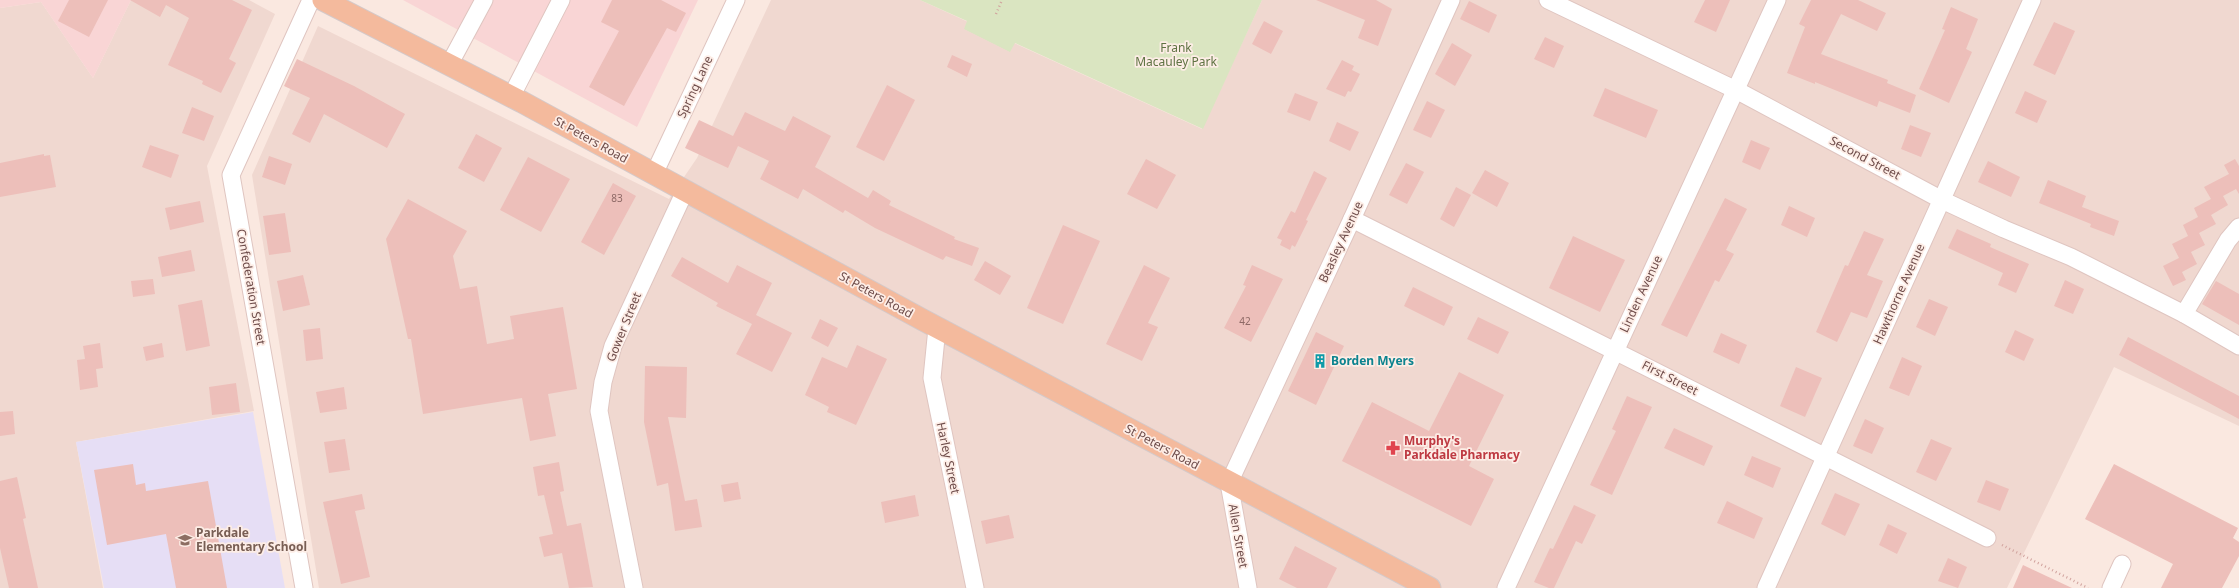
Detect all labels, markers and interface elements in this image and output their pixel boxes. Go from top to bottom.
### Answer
park label: Frank Macauley Park [1135,39,1217,70]
street label: Spring Lane [673,53,717,121]
street label: St Peters Road [551,112,631,167]
street label: Second Street [1827,132,1904,184]
house number: 83 [611,191,623,205]
street label: Beasley Avenue [1314,198,1367,285]
street label: Confederation Street [233,228,270,347]
street label: Hawthorne Avenue [1869,241,1928,347]
street label: Linden Avenue [1615,252,1666,335]
street label: St Peters Road [836,267,916,322]
street label: Gower Street [602,289,645,364]
house number: 42 [1239,314,1251,328]
place label: Borden Myers [1331,352,1414,369]
building icon: Borden Myers [1312,353,1328,369]
street label: First Street [1639,356,1702,399]
street label: Harley Street [933,420,965,496]
street label: St Peters Road [1122,420,1202,473]
place label: Murphy's Parkdale Pharmacy [1404,432,1520,463]
pharmacy icon: Murphy's Parkdale Pharmacy [1385,440,1401,456]
street label: Allen Street [1225,503,1253,570]
place label: Parkdale Elementary School [196,524,307,555]
school or university icon: Parkdale Elementary School [177,532,193,548]

